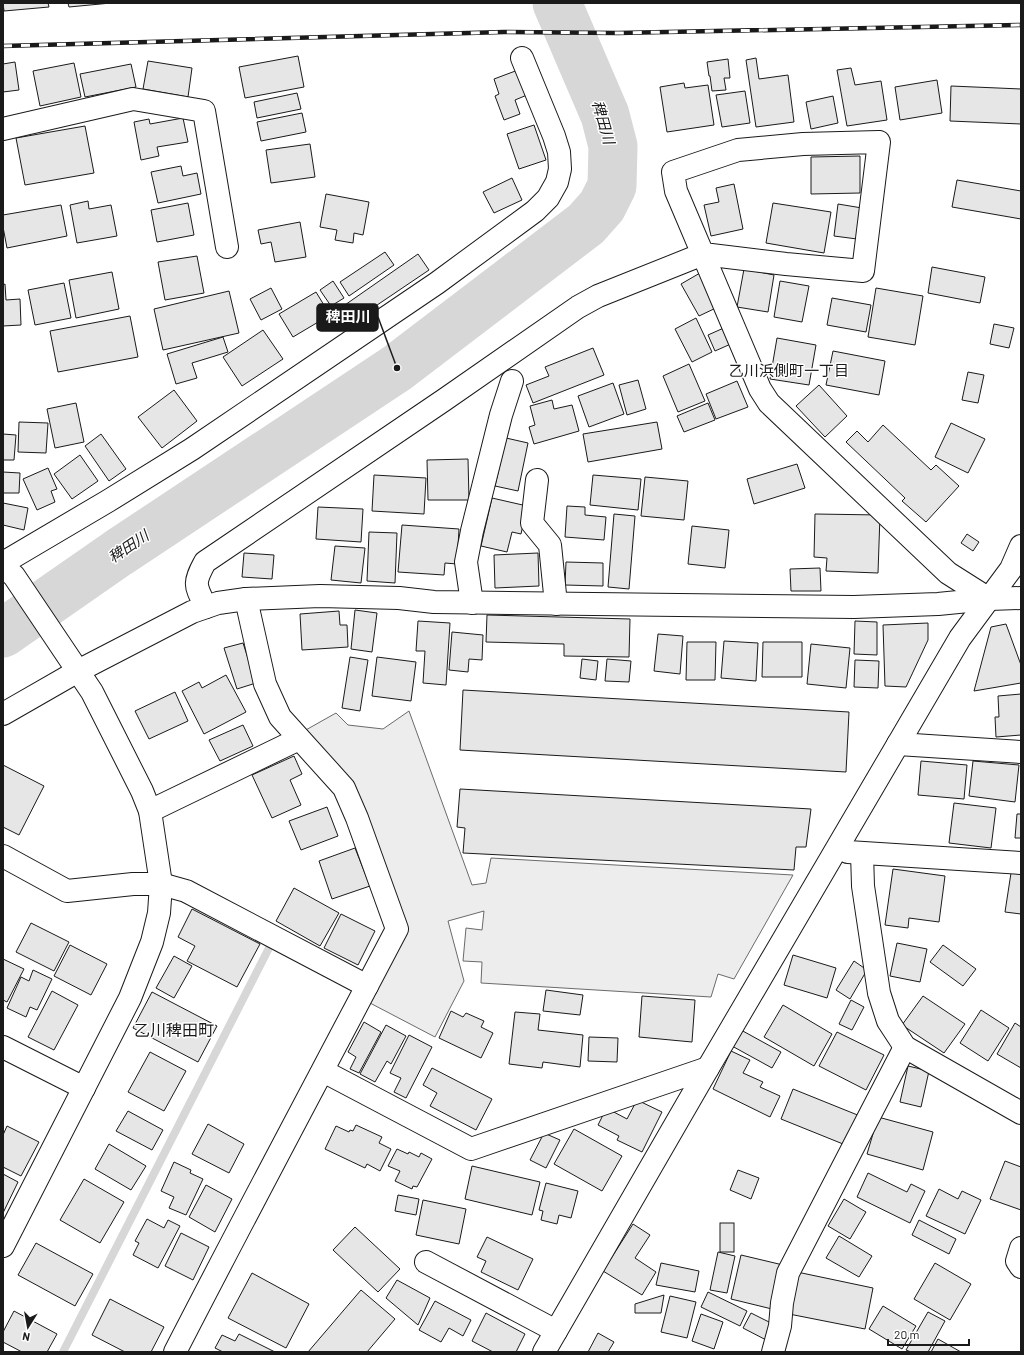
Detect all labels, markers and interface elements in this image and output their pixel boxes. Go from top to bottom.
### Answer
water label: 稗田川 [589,98,619,148]
callout: 稗田川 [317,304,378,331]
text: 稗田川 [325,307,371,325]
district label: 乙川浜側町一丁目 [729,361,849,379]
water label: 稗田川 [104,525,153,566]
district label: 乙川稗田町 [134,1020,214,1039]
north arrow [8,1307,48,1347]
scale bar [888,1321,969,1347]
text: 20 m [894,1327,920,1341]
text: N [21,1330,31,1344]

